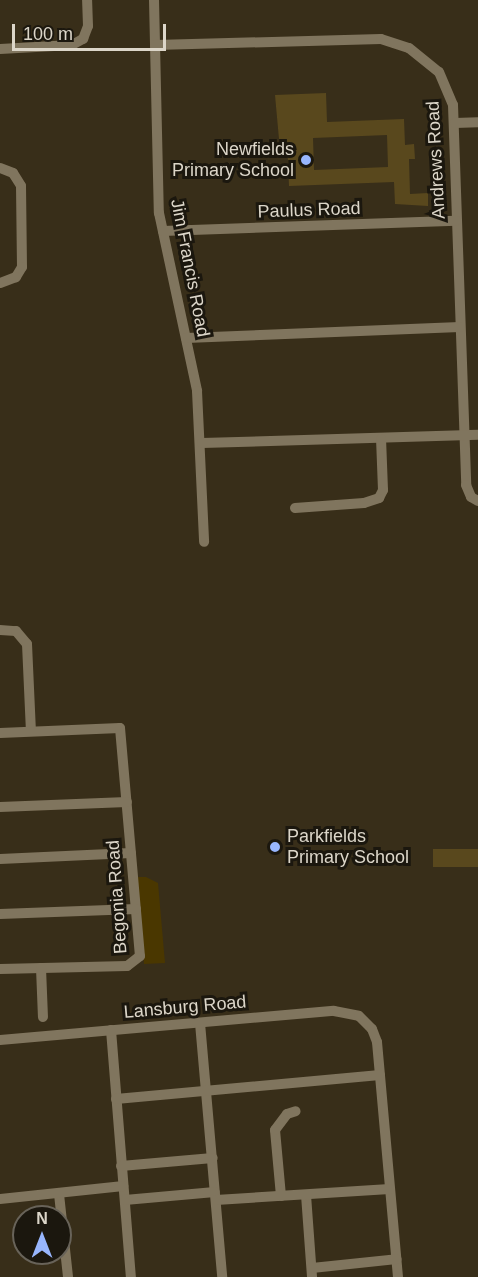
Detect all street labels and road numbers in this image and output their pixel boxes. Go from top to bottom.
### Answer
street label: Andrews Road [422,100,450,220]
street label: Jim Francis Road [166,197,214,339]
street label: Paulus Road [257,197,361,223]
street label: Begonia Road [102,839,132,955]
street label: Lansburg Road [123,991,247,1023]

